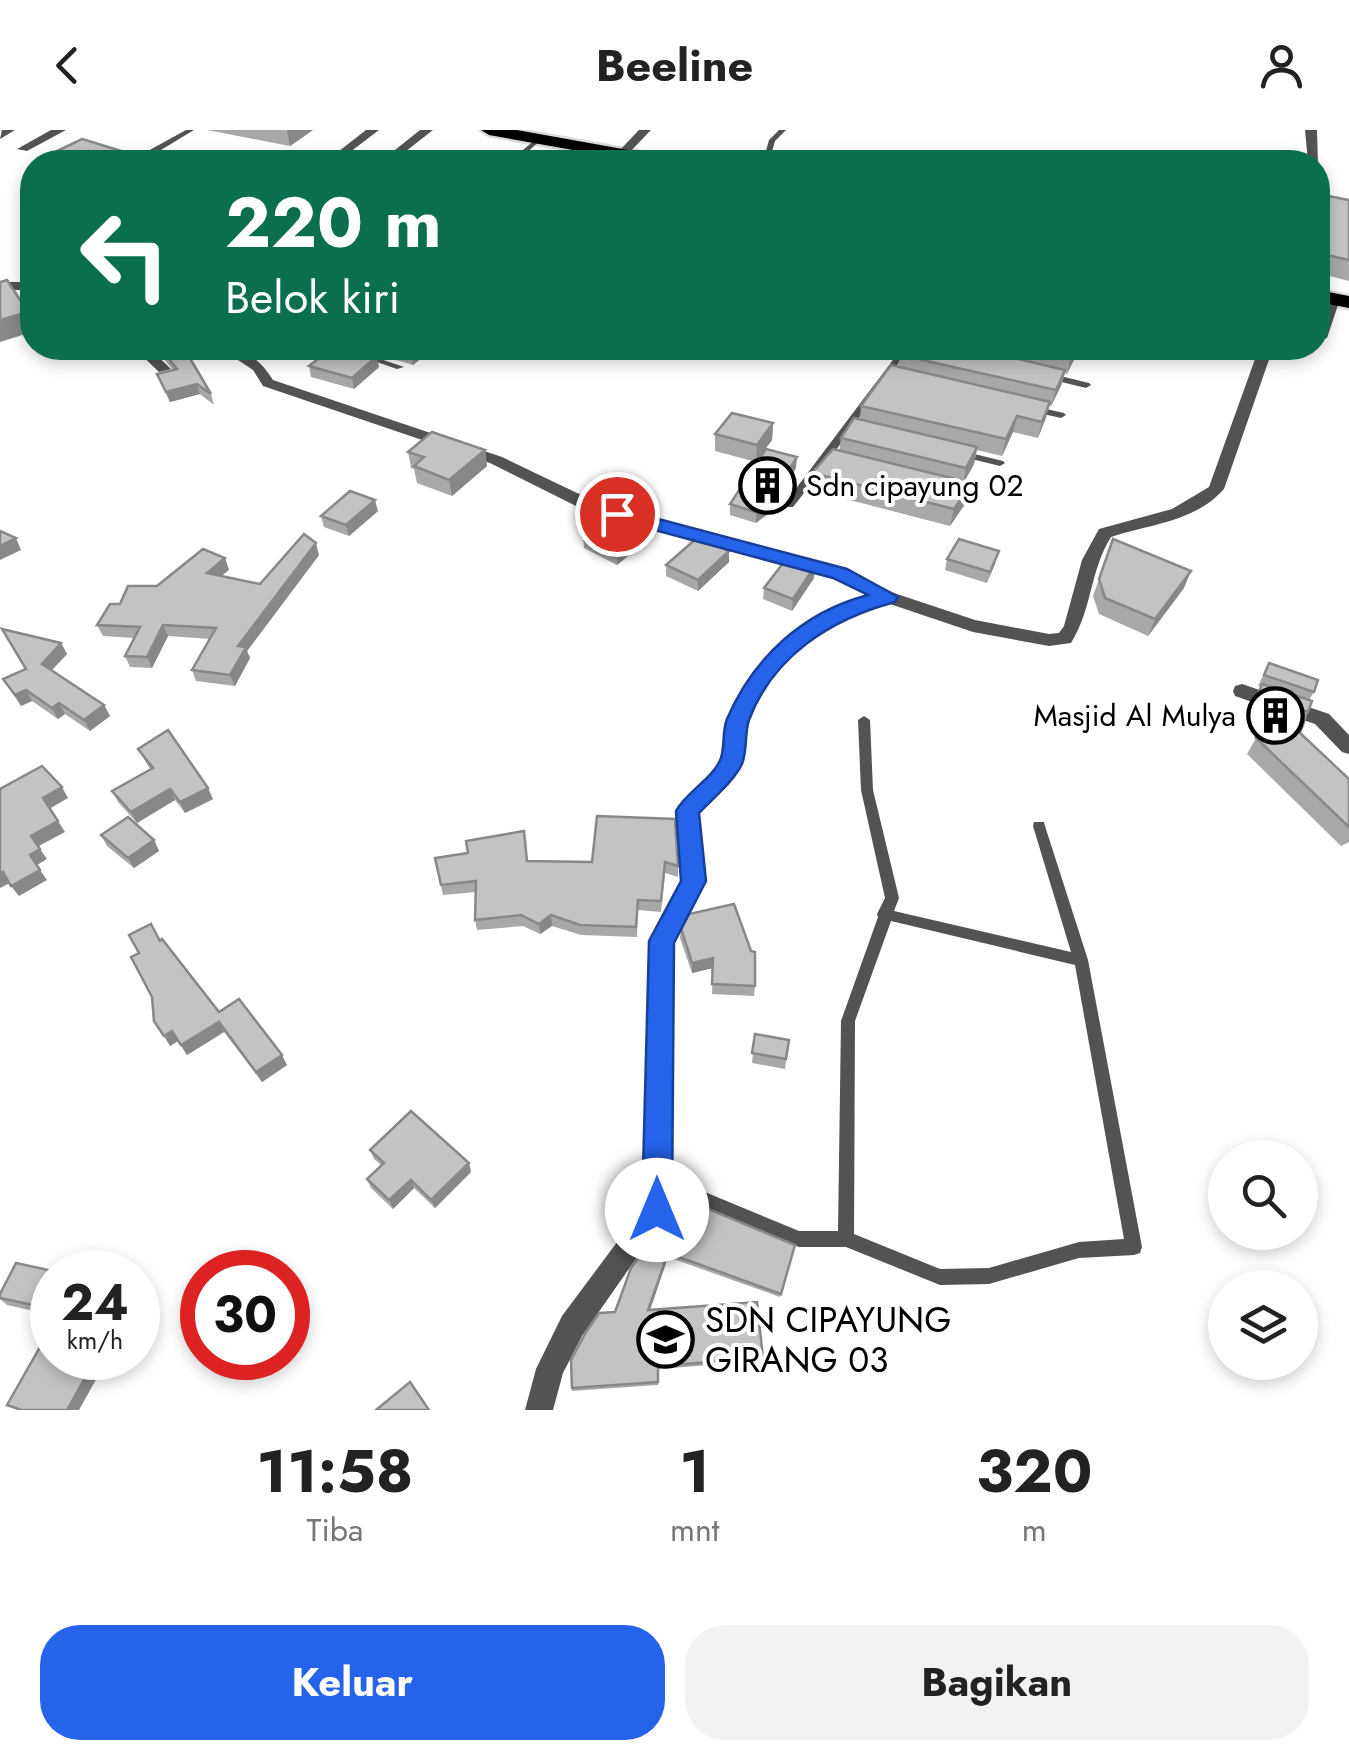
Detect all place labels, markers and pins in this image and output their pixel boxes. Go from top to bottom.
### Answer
building icon: Sdn cipayung 02 [737,456,797,516]
place label: Sdn cipayung 02 [806,464,1024,507]
pin [575,472,660,557]
building icon: Masjid Al Mulya [1245,686,1305,746]
place label: Masjid Al Mulya [1034,694,1236,737]
place label: SDN CIPAYUNG GIRANG 03 [705,1295,951,1385]
school or university icon: SDN CIPAYUNG GIRANG 03 [636,1310,696,1370]

